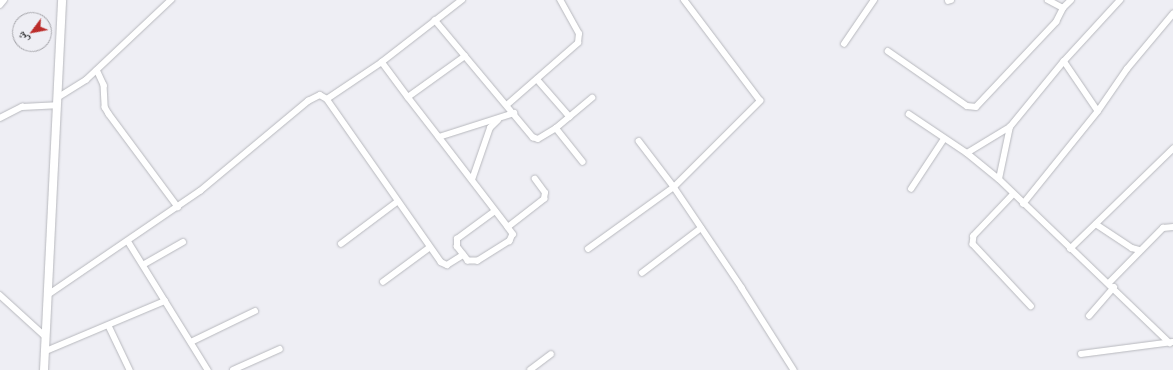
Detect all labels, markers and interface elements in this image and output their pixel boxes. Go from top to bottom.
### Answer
north arrow [12,12,52,52]
text: ش [14,30,31,46]

